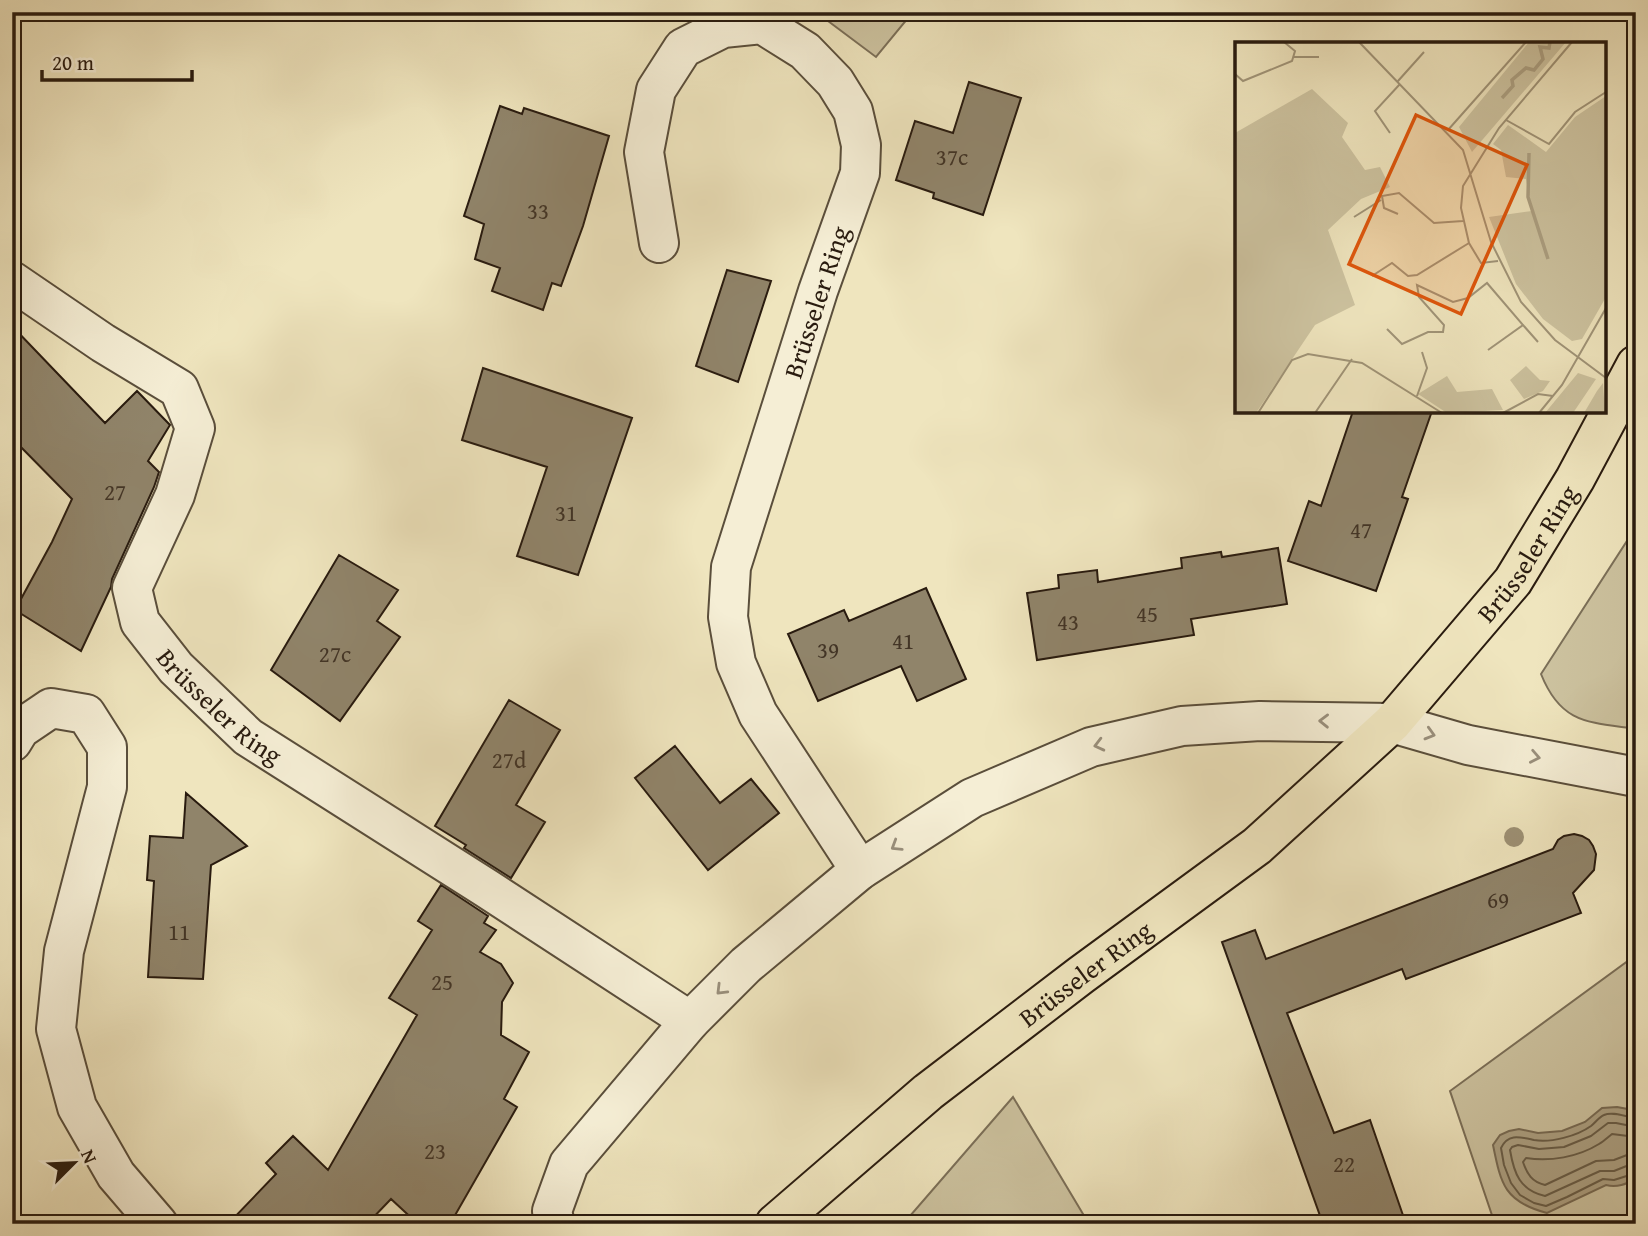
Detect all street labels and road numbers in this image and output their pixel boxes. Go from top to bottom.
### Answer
street label: Brüsseler Ring [773,221,859,383]
street label: Brüsseler Ring [1467,477,1587,630]
street label: Brüsseler Ring [148,640,290,774]
street label: Brüsseler Ring [1010,910,1160,1036]

